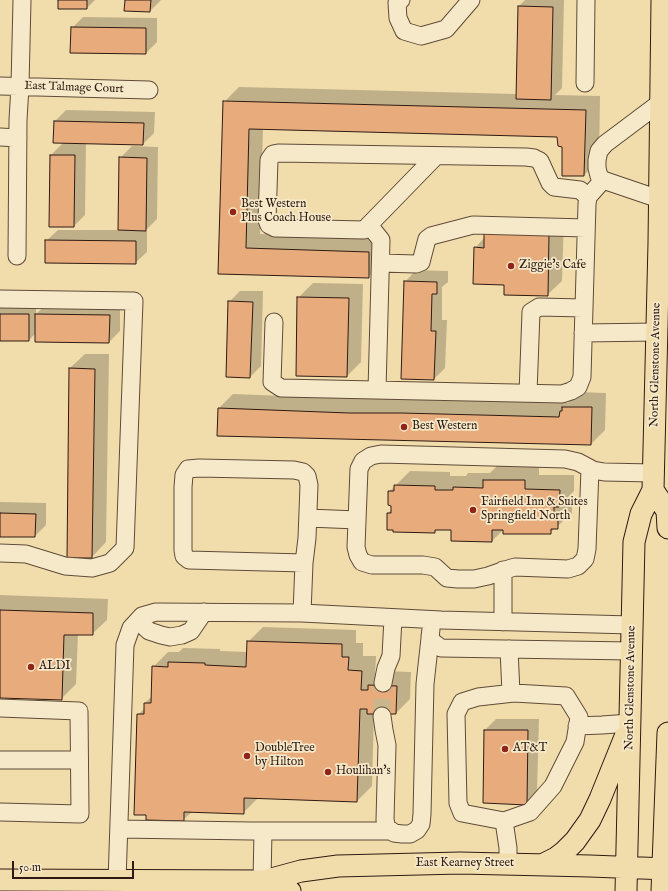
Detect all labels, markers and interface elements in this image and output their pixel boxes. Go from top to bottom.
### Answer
street label: East Talmage Court [24,79,124,97]
place label: Best Western Plus Coach House [241,198,331,226]
marker: Best Western Plus Coach House [228,207,238,217]
place label: Ziggie's Cafe [519,259,586,273]
marker: Ziggie's Cafe [506,261,516,271]
street label: North Glenstone Avenue [648,303,664,427]
place label: Best Western [412,420,477,434]
marker: Best Western [399,422,409,432]
place label: Fairfield Inn & Suites Springfield North [481,496,588,524]
marker: Fairfield Inn & Suites Springfield North [468,505,478,515]
street label: North Glenstone Avenue [623,626,639,750]
place label: ALDI [39,660,70,674]
marker: ALDI [26,662,36,672]
place label: DoubleTree by Hilton [255,742,315,770]
place label: AT&T [513,742,547,756]
marker: AT&T [500,744,510,754]
marker: DoubleTree by Hilton [242,751,252,761]
place label: Houlihan's [336,765,391,779]
marker: Houlihan's [323,767,333,777]
scale bar [14,853,136,879]
street label: East Kearney Street [416,857,514,871]
text: 50 m [19,860,41,875]

